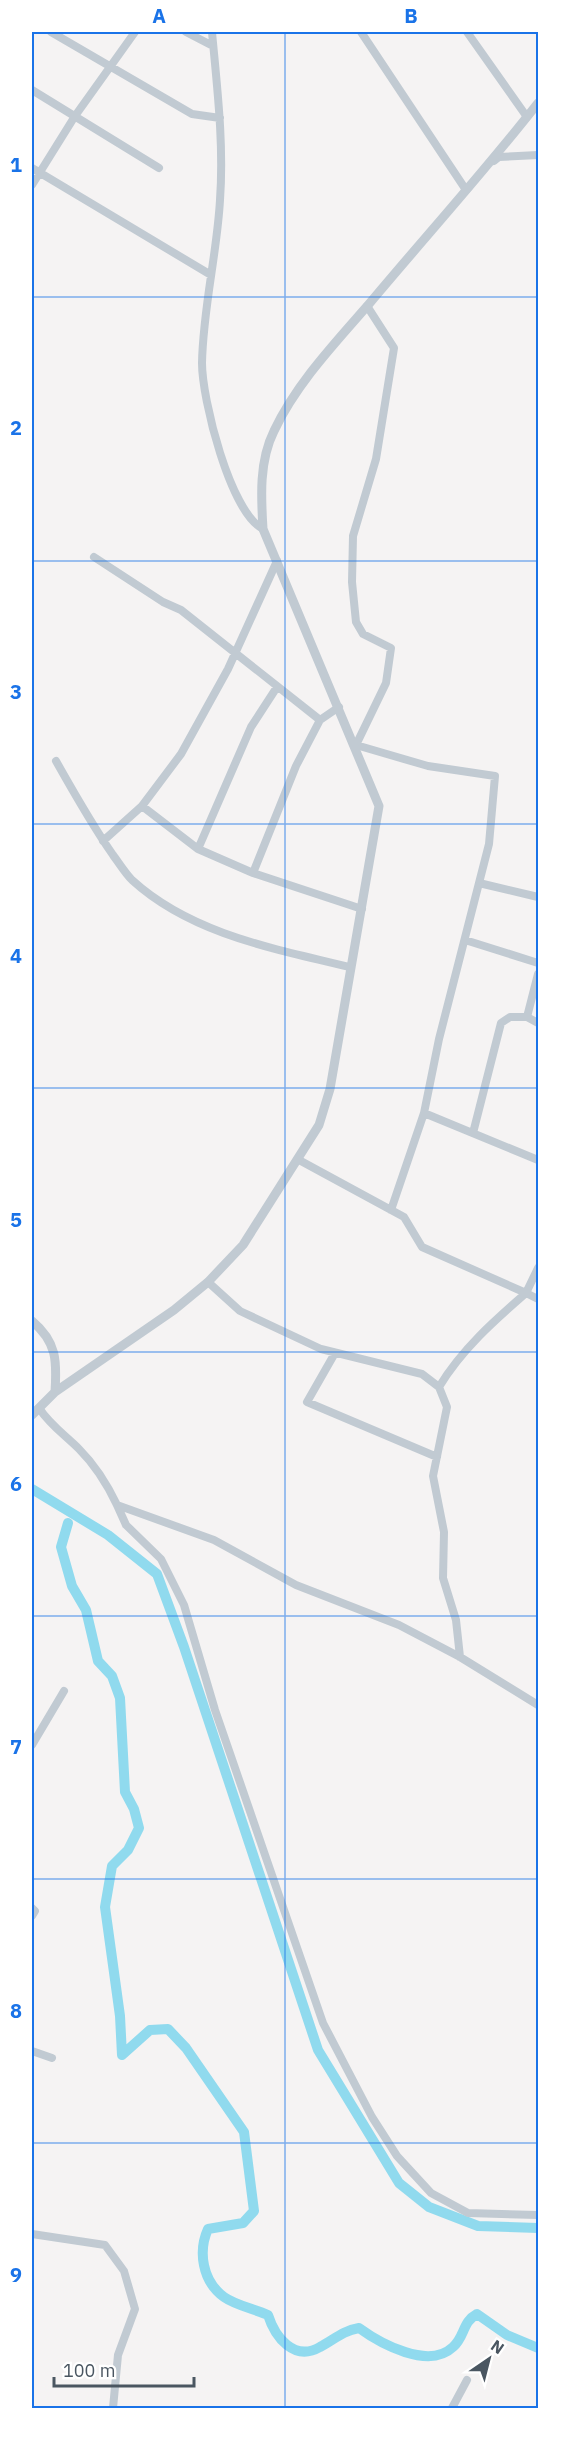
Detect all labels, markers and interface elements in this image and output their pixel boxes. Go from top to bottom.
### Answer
text: A [152,2,166,29]
text: B [404,2,418,29]
text: 1 [10,151,22,178]
text: 2 [10,414,22,441]
text: 3 [10,678,22,705]
text: 4 [10,942,22,969]
text: 5 [10,1206,22,1233]
text: 6 [10,1470,22,1497]
text: 7 [10,1733,22,1760]
text: 8 [10,1997,22,2024]
text: 9 [10,2261,22,2288]
north arrow [459,2329,519,2389]
text: N [487,2335,508,2358]
scale bar [54,2350,194,2388]
text: 100 m [63,2359,115,2382]

